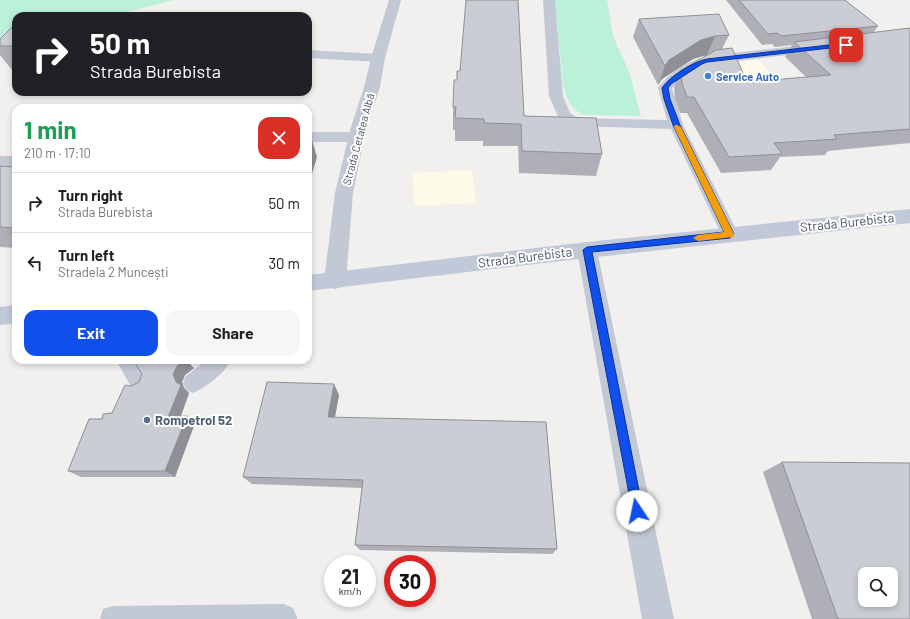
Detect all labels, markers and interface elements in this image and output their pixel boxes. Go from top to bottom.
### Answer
text: 50 m [90,26,150,60]
icon: right [24,28,76,80]
pin [829,28,863,62]
icon: arrive [835,34,857,56]
text: Strada Burebista [90,60,221,82]
place label: Service Auto [716,70,779,83]
marker: Service Auto [703,71,713,81]
street label: Strada Cetatea Albă [340,92,376,186]
text: 1 min [24,115,77,144]
button: close [258,117,300,159]
text: 210 m · 17:10 [24,145,91,161]
text: Turn right [58,186,123,204]
icon: right [24,192,46,214]
text: 50 m [268,194,300,212]
text: Strada Burebista [58,204,153,220]
street label: Strada Burebista [799,209,895,235]
street label: Strada Burebista [477,243,573,271]
text: Turn left [58,246,114,264]
icon: left [24,252,46,274]
text: 30 m [268,254,300,272]
text: Stradela 2 Muncești [58,264,169,280]
button: Exit [24,310,158,356]
button: Share [166,310,300,356]
place label: Rompetrol 52 [155,412,232,428]
marker: Rompetrol 52 [142,415,152,425]
position arrow [616,490,658,532]
speed limit sign: 30 [384,555,436,607]
text: 21 [341,564,359,588]
map controls [858,567,898,607]
button: search [858,567,898,607]
text: km/h [339,585,361,597]

